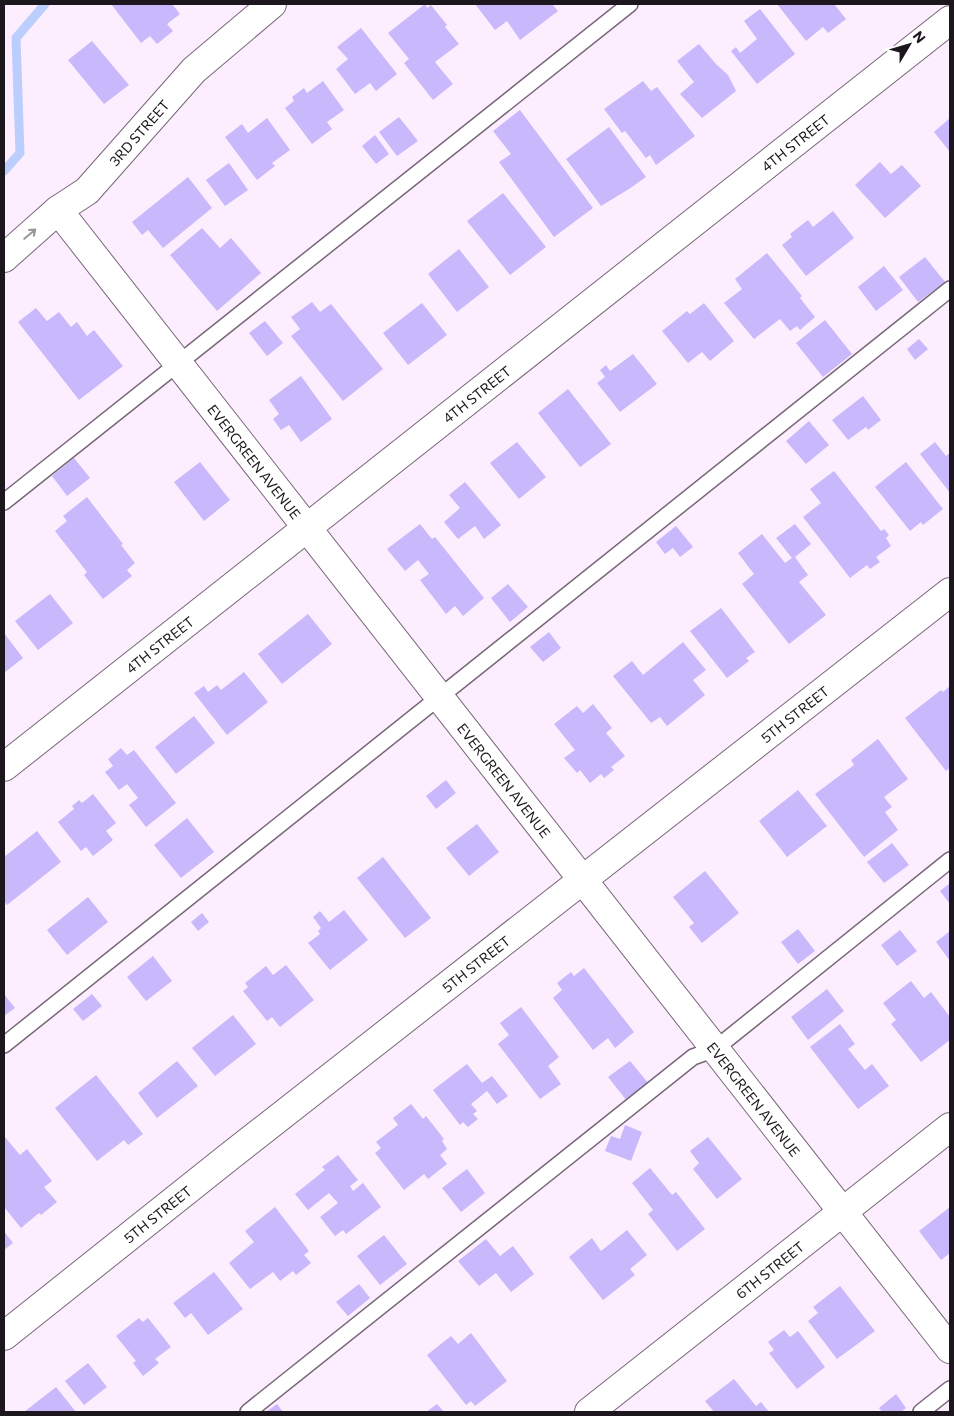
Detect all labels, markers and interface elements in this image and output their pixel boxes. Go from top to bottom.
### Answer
north arrow [884,20,934,70]
text: N [910,27,930,46]
street label: 3RD STREET [105,96,172,169]
street label: 4TH STREET [758,110,833,174]
one-way arrow [24,228,37,239]
street label: 4TH STREET [439,362,514,426]
street label: EVERGREEN AVENUE [205,401,305,522]
street label: 4TH STREET [122,612,197,676]
street label: 5TH STREET [757,682,832,746]
street label: EVERGREEN AVENUE [454,719,554,841]
street label: 5TH STREET [438,932,513,995]
street label: EVERGREEN AVENUE [704,1038,804,1159]
street label: 5TH STREET [120,1182,195,1246]
street label: 6TH STREET [732,1237,807,1302]

